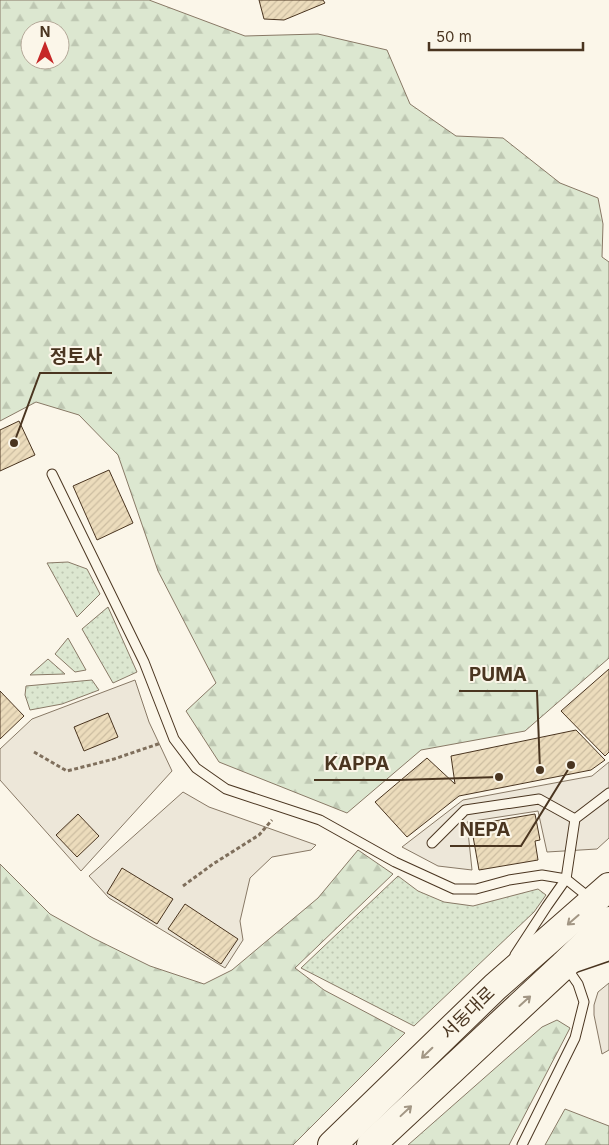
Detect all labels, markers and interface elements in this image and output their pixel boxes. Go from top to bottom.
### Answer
north arrow [20,20,70,70]
scale bar [429,20,583,52]
text: N [40,23,50,40]
text: 50 m [436,27,472,46]
callout: 정토사 [40,339,112,373]
text: 정토사 [50,345,103,368]
callout: PUMA [459,657,537,691]
text: PUMA [469,663,527,686]
callout: KAPPA [314,746,399,780]
text: KAPPA [324,752,390,775]
callout: NEPA [450,812,521,846]
text: NEPA [460,818,510,841]
one-way arrow [566,914,579,925]
street label: 서동대로 [437,982,499,1043]
one-way arrow [519,995,532,1007]
one-way arrow [421,1047,434,1059]
one-way arrow [400,1105,413,1117]

